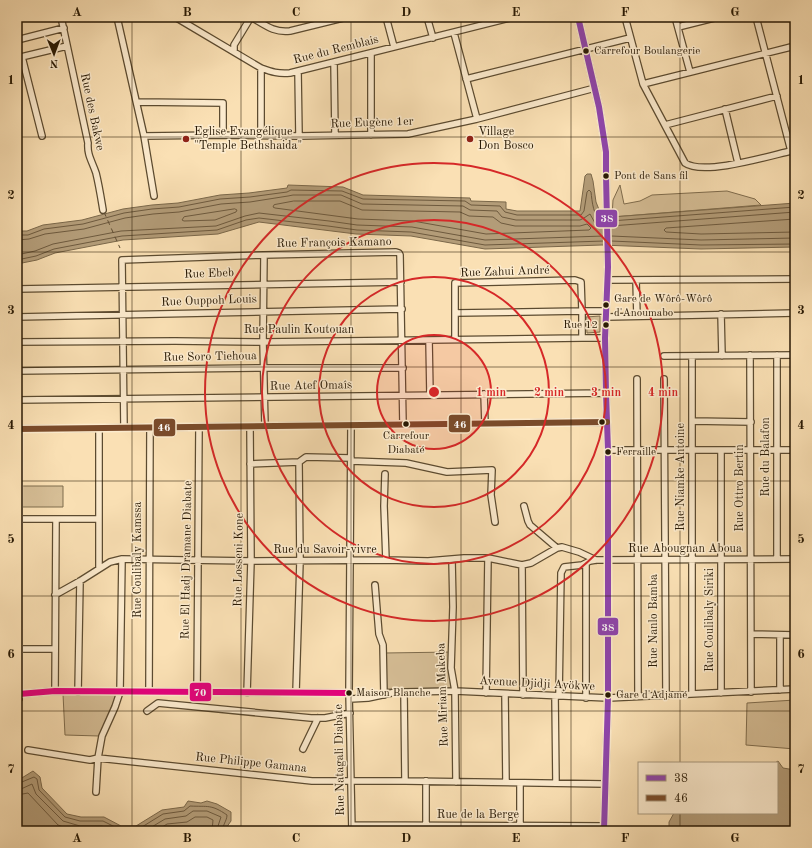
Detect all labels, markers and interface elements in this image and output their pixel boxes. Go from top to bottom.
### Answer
text: A [72,6,82,19]
text: B [182,6,192,19]
text: C [292,6,300,19]
text: D [401,6,411,19]
text: E [512,6,521,19]
text: F [621,6,630,19]
text: G [730,6,740,19]
north arrow [34,34,74,74]
street label: Rue du Remblais [292,34,380,66]
marker: Carrefour Boulangerie [581,46,591,56]
place label: Carrefour Boulangerie [594,46,700,57]
text: N [49,57,58,68]
street label: Rue des Bakwe [78,72,106,152]
text: 1 [7,74,15,87]
text: 1 [797,74,805,87]
street label: Rue Eugène 1er [330,116,414,130]
place label: Eglise Evangélique "Temple Bethshaida" [194,126,302,152]
place label: Village Don Bosco [478,126,534,152]
marker: Eglise Evangélique "Temple Bethshaida" [181,134,191,144]
marker: Village Don Bosco [465,134,475,144]
marker: Pont de Sans fil [601,171,611,181]
place label: Pont de Sans fil [614,171,688,182]
text: 2 [7,189,15,202]
text: 2 [797,189,805,202]
line badge: 38 [595,209,618,228]
text: 38 [601,214,613,225]
street label: Rue François Kamano [276,236,392,250]
street label: Rue Zahui André [460,264,550,280]
street label: Rue Ebeb [184,267,234,281]
street label: Rue Ouppoh Louis [161,293,257,309]
place label: Gare de Wôrô-Wôrô d'Anoumabo [614,294,712,319]
marker: Gare de Wôrô-Wôrô d'Anoumabo [601,300,611,310]
text: 3 [7,304,15,317]
text: 3 [797,304,805,317]
place label: Rue 12 [563,320,598,331]
marker: Rue 12 [601,320,611,330]
street label: Rue Paulin Koutouan [244,324,355,336]
street label: Rue Soro Tiehoua [163,350,257,364]
street label: Rue Atef Omaîs [270,379,352,393]
centre of rings [427,385,441,399]
text: 1 min [476,387,506,399]
text: 2 min [534,387,564,399]
text: 3 min [591,387,621,399]
text: 4 min [648,387,678,399]
line badge: 46 [448,414,471,433]
unlabelled marker [597,417,607,427]
street label: Rue du Balafon [760,417,772,497]
line badge: 46 [153,418,176,437]
text: 4 [7,419,15,432]
marker: Carrefour Diabaté [401,419,411,429]
text: 4 [797,419,805,432]
text: 46 [454,420,466,431]
text: 46 [158,423,170,434]
street label: Rue Niamke Antoine [675,423,687,531]
place label: Carrefour Diabaté [383,431,430,456]
street label: Rue Ottro Bertin [734,444,746,532]
marker: Ferraille [603,447,613,457]
place label: Ferraille [616,447,656,458]
street label: Rue El Hadj Dramane Diabate [180,480,194,640]
street label: Rue Coulibaly Kamssa [132,502,144,618]
street label: Rue Losseni Kone [232,512,246,607]
text: 5 [7,533,15,546]
text: 5 [797,533,805,546]
street label: Rue Abougnan Aboua [628,543,742,555]
street label: Rue du Savoir-vivre [273,544,377,556]
street label: Rue Coulibaly Siriki [704,568,716,672]
street label: Rue Nanlo Bamba [648,574,660,668]
line badge: 38 [597,617,619,636]
text: 38 [602,623,614,634]
street label: Rue Miriam Makeba [435,643,451,747]
text: 6 [7,648,15,661]
text: 6 [797,648,805,661]
street label: Avenue Djidji Ayökwe [479,675,596,693]
line badge: 70 [189,682,212,702]
text: 70 [194,688,206,699]
marker: Maison Blanche [344,688,354,698]
place label: Maison Blanche [356,688,431,699]
marker: Gare d'Adjamé [603,690,613,700]
place label: Gare d'Adjamé [616,690,687,701]
street label: Rue Natagali Diabate [333,704,347,816]
street label: Rue Philippe Gamana [195,751,307,775]
legend [638,762,778,814]
text: 7 [7,763,15,776]
text: 7 [797,763,805,776]
text: 38 [674,773,688,785]
text: 46 [674,793,688,805]
street label: Rue de la Berge [437,809,520,821]
text: A [72,832,82,845]
text: B [182,832,192,845]
text: C [292,832,300,845]
text: D [401,832,411,845]
text: E [512,832,521,845]
text: F [621,832,630,845]
text: G [730,832,740,845]

